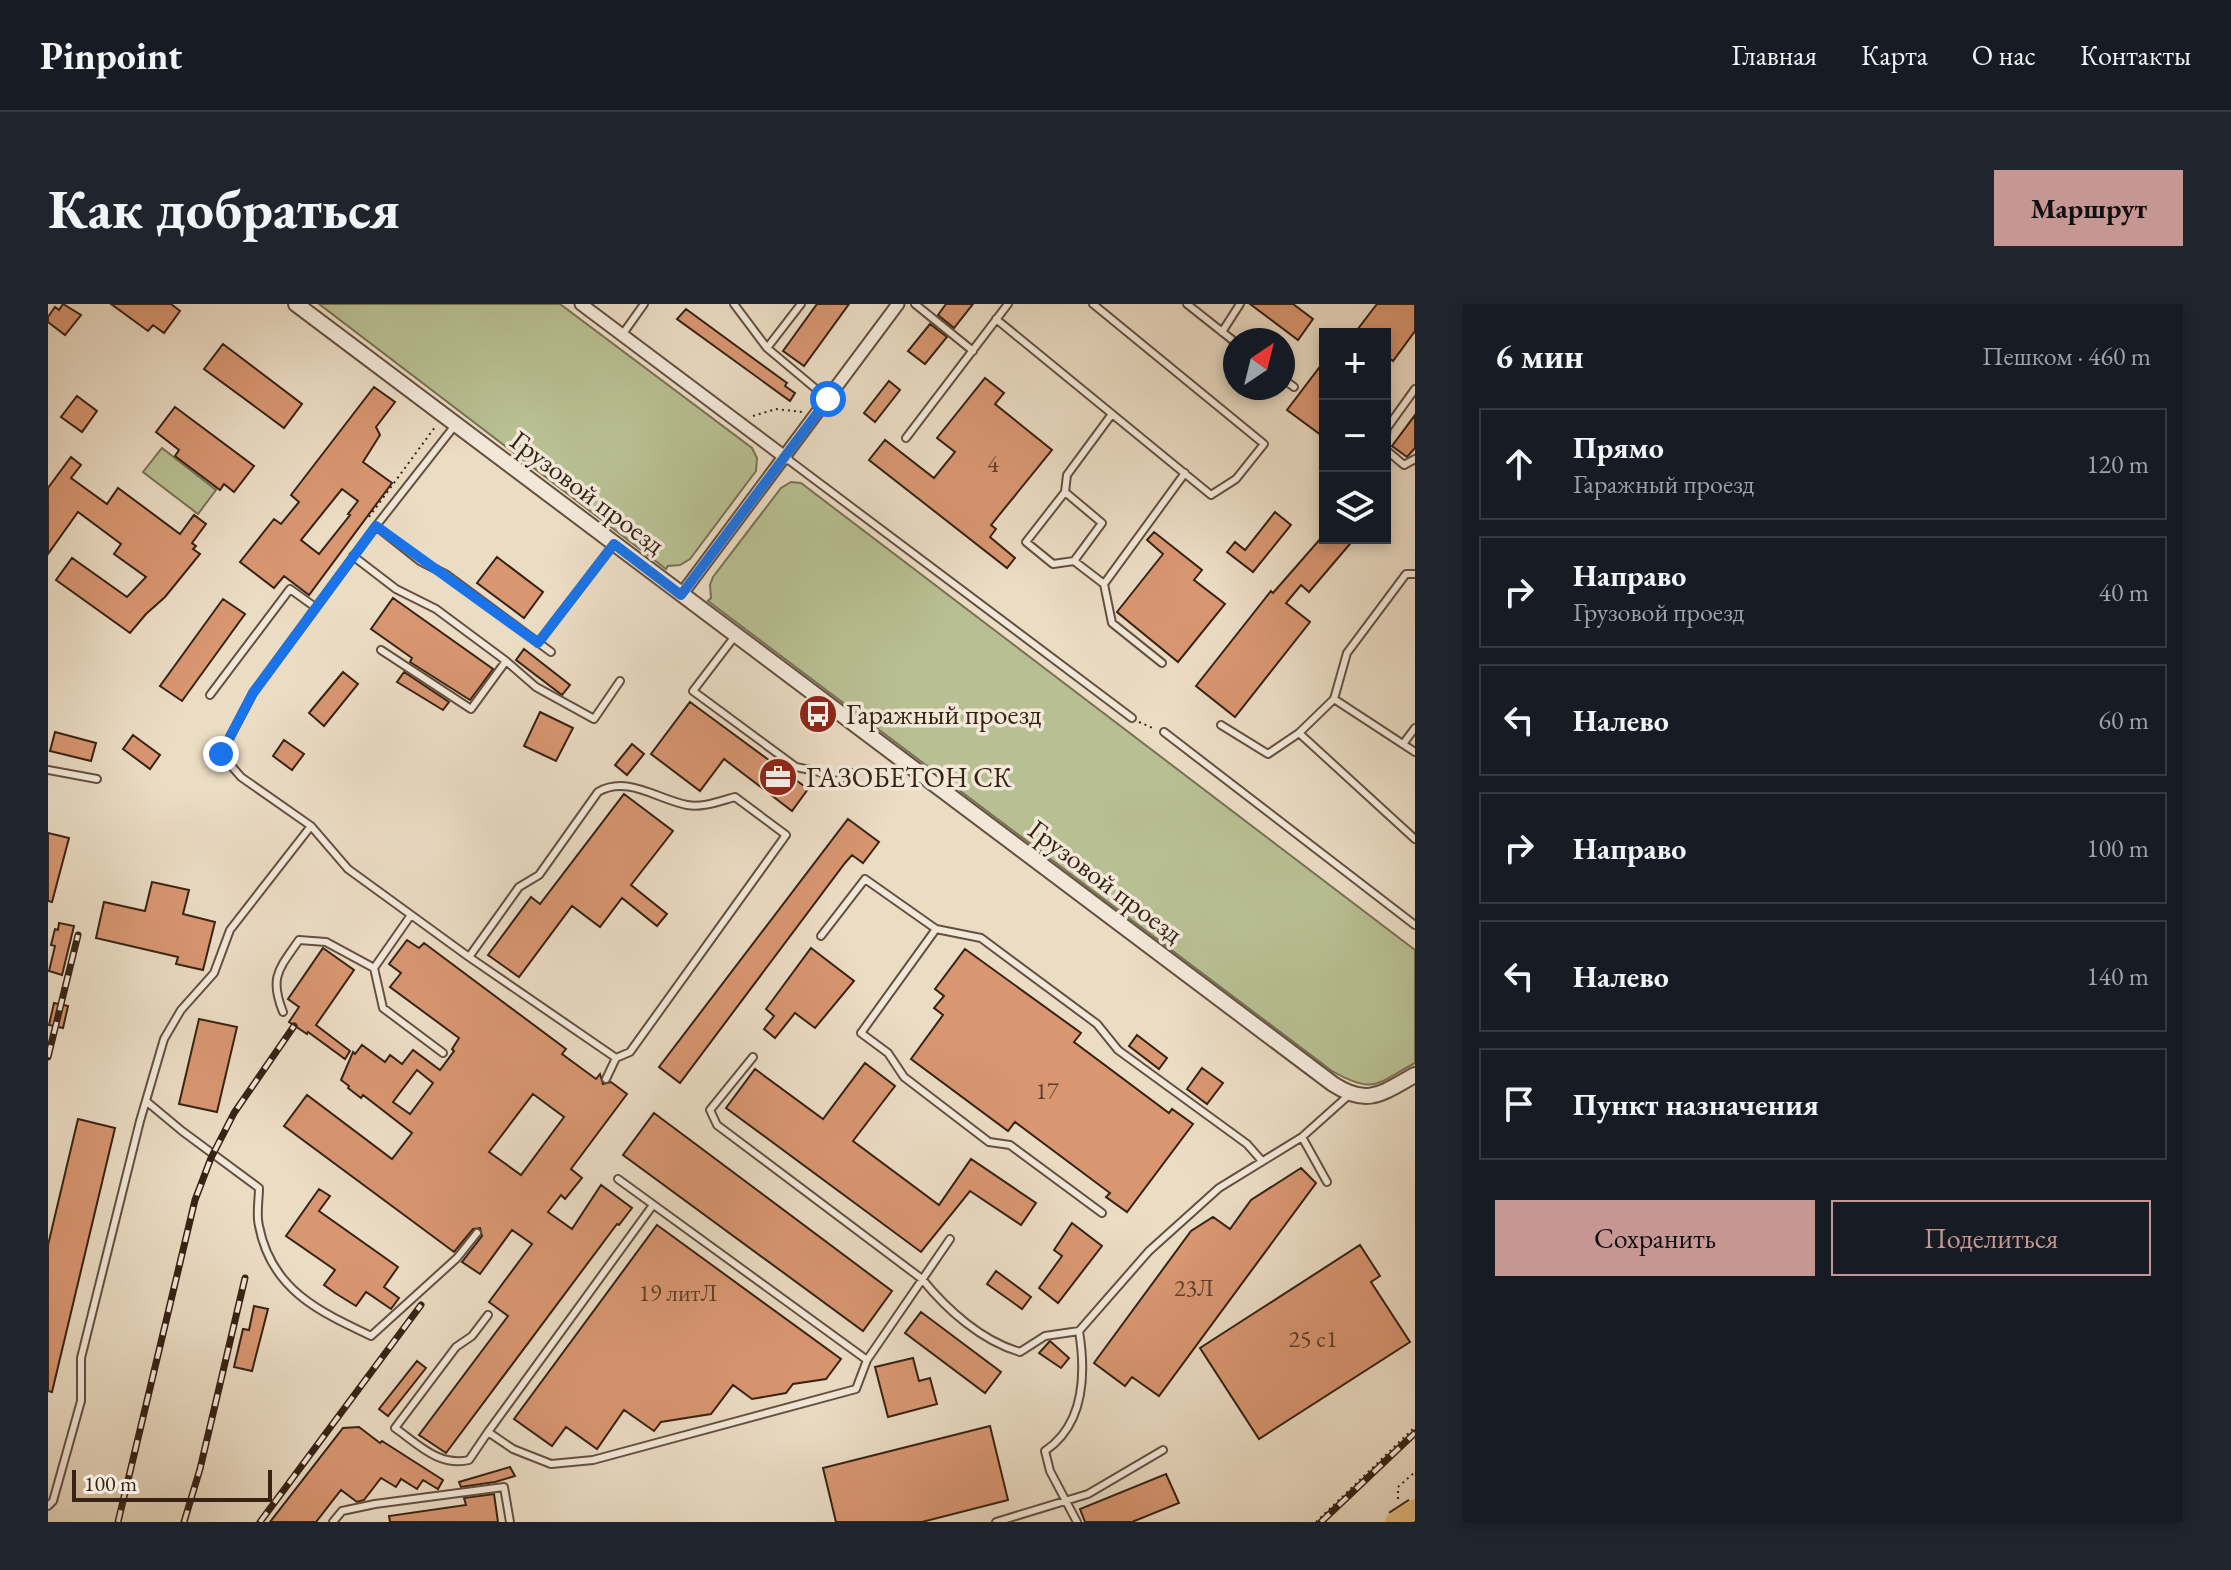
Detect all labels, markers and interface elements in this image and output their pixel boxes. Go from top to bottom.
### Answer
text: Pinpoint [40,31,182,80]
text: Главная [1732,37,1817,73]
text: Карта [1861,37,1928,73]
text: О нас [1972,37,2036,73]
text: Контакты [2080,37,2191,73]
button: Маршрут [1994,170,2183,246]
text: Как добраться [48,172,400,245]
north arrow [1223,328,1295,400]
map controls [1319,328,1391,544]
button: + [1319,328,1391,400]
text: 6 мин [1495,334,1584,378]
text: Пешком · 460 m [1982,339,2151,373]
route start [810,381,846,417]
button: − [1319,400,1391,472]
street label: Грузовой проезд [504,422,673,562]
text: Прямо [1573,428,1664,467]
icon: ahead [1497,442,1541,486]
text: 120 m [2086,447,2149,481]
house number: 4 [987,448,999,479]
text: Гаражный проезд [1573,467,1754,501]
button: layers [1319,472,1391,544]
text: Направо [1573,556,1686,595]
icon: right [1497,570,1541,614]
text: 40 m [2099,575,2149,609]
text: Грузовой проезд [1573,595,1744,629]
bus stop icon: Гаражный проезд [797,693,839,735]
place label: Гаражный проезд [846,696,1042,732]
icon: left [1497,698,1541,742]
text: Налево [1573,701,1669,740]
text: 60 m [2099,703,2149,737]
route end [203,736,239,772]
office icon: ГАЗОБЕТОН СК [757,756,799,798]
place label: ГАЗОБЕТОН СК [806,759,1012,795]
street label: Грузовой проезд [1022,811,1191,951]
icon: right [1497,826,1541,870]
text: Направо [1573,829,1686,868]
text: 100 m [2086,831,2149,865]
icon: left [1497,954,1541,998]
text: Налево [1573,957,1669,996]
text: 140 m [2086,959,2149,993]
house number: 17 [1035,1075,1059,1106]
icon: arrive [1497,1082,1541,1126]
text: Пункт назначения [1573,1085,1819,1124]
button: Сохранить [1495,1200,1815,1276]
button: Поделиться [1831,1200,2151,1276]
house number: 23Л [1174,1272,1214,1303]
house number: 19 литЛ [639,1277,717,1308]
house number: 25 с1 [1288,1323,1338,1354]
scale bar [72,1466,272,1502]
text: 100 m [84,1469,137,1498]

